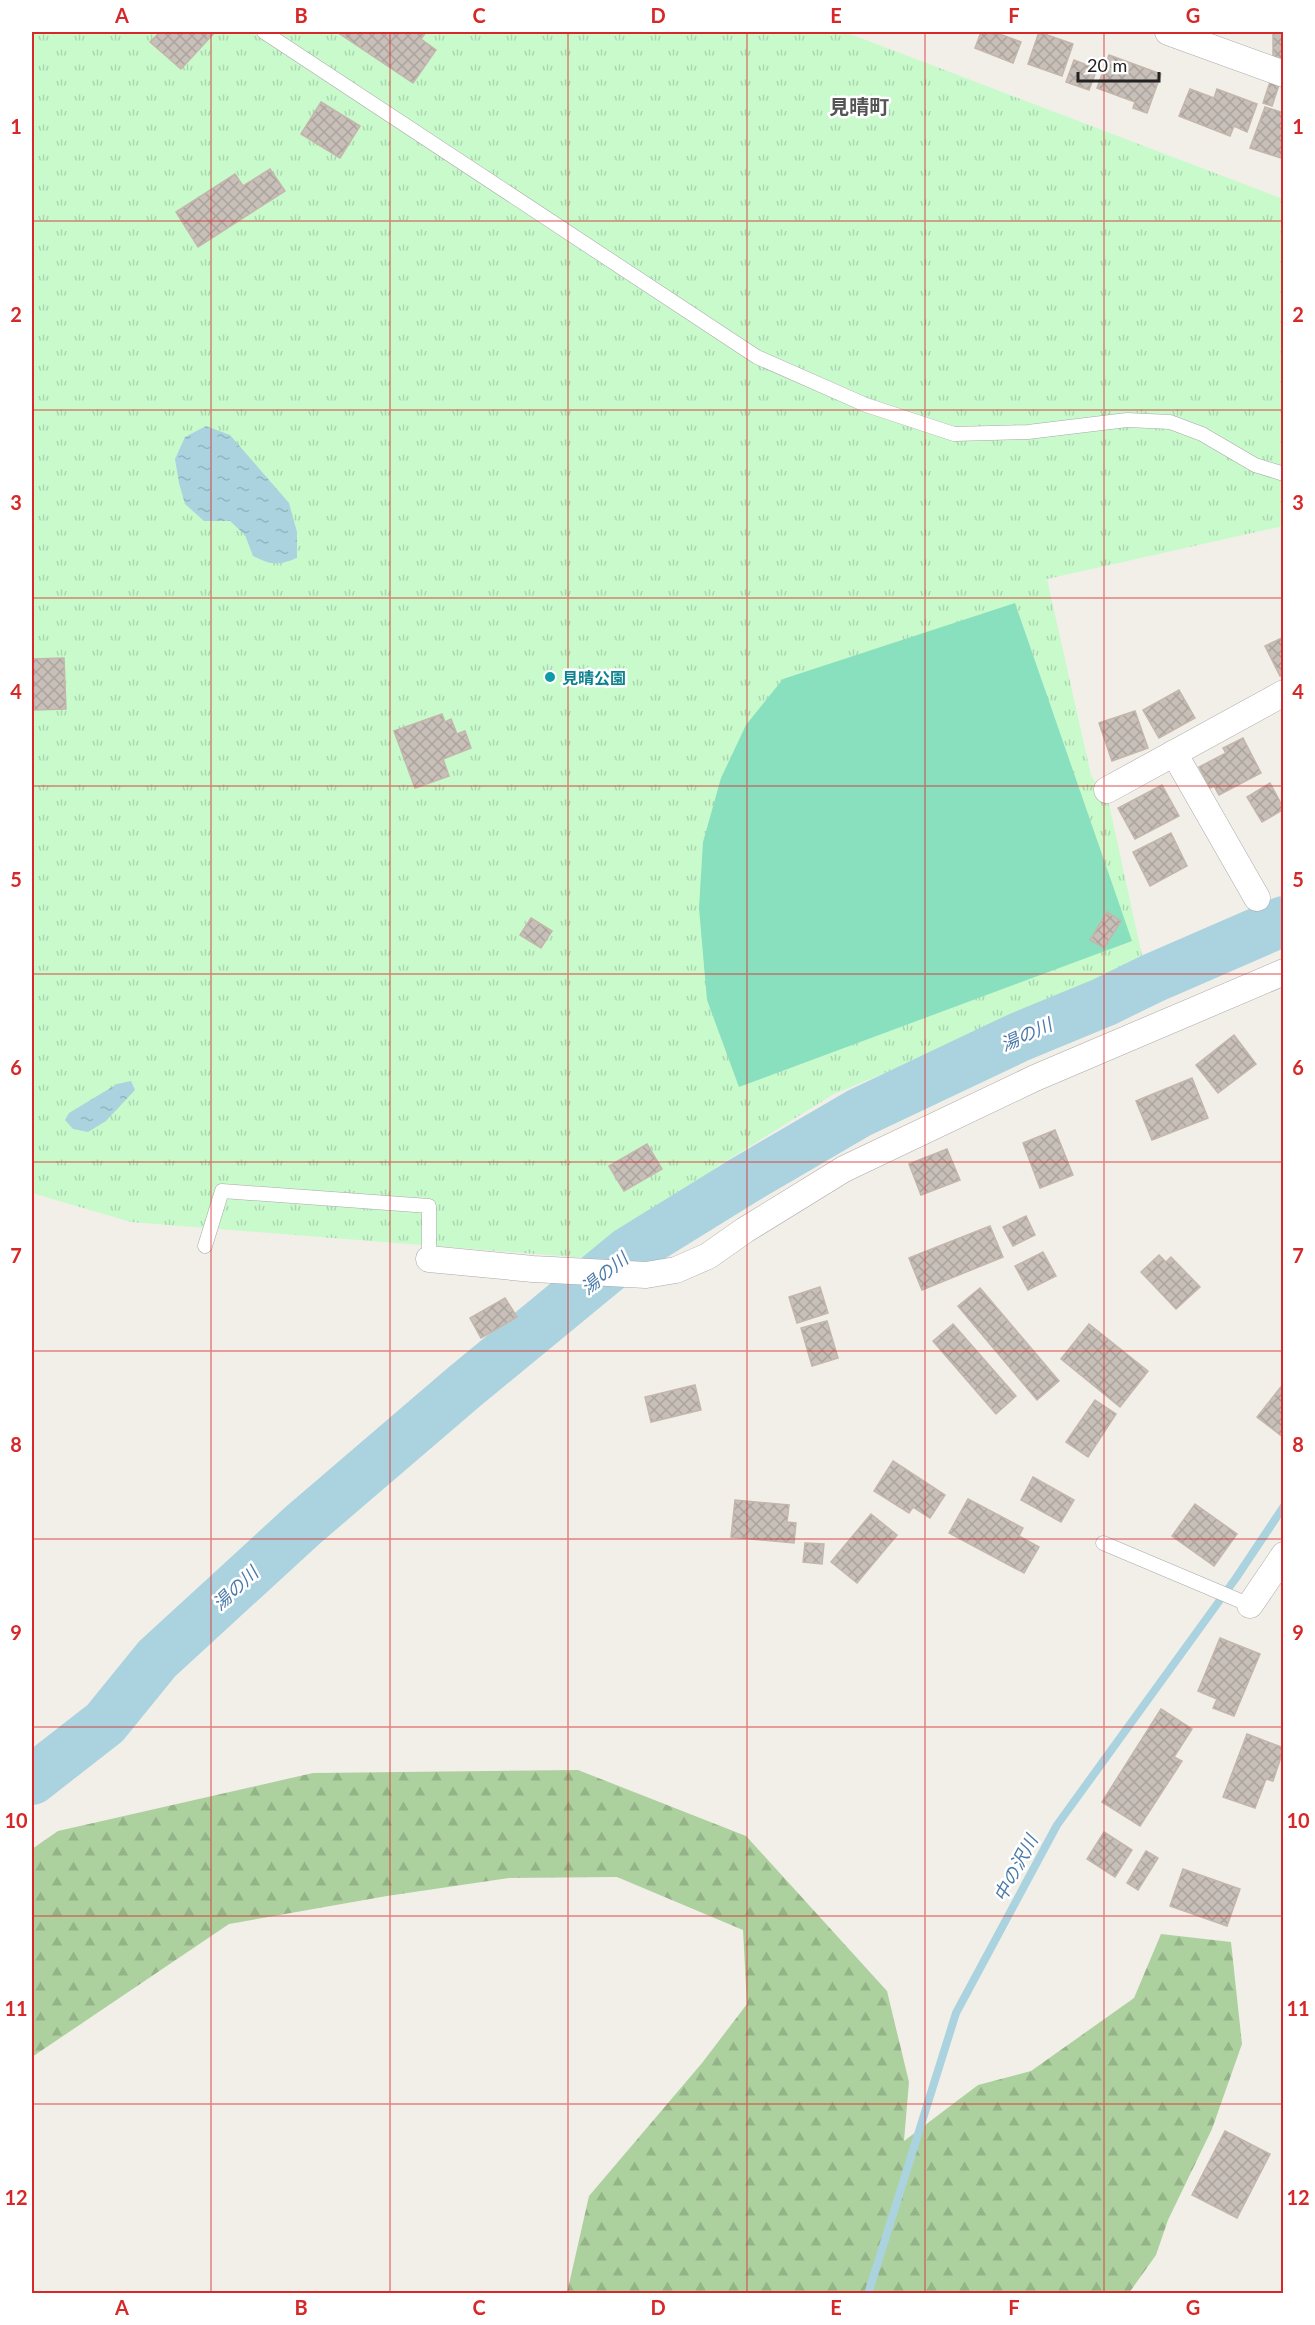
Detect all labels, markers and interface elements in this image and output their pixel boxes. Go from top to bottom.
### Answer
text: A [114,3,129,27]
text: B [294,3,308,27]
text: C [472,3,486,27]
text: D [650,3,666,27]
text: E [830,3,842,27]
text: F [1008,3,1020,27]
text: G [1186,3,1200,27]
scale bar [1078,45,1159,83]
text: 20 m [1087,54,1127,76]
district label: 見晴町 [829,94,889,118]
text: 1 [10,114,22,138]
text: 1 [1292,114,1304,138]
text: 2 [10,302,22,326]
text: 2 [1292,302,1304,326]
text: 3 [10,490,22,514]
text: 3 [1292,490,1304,514]
place label: 見晴公園 [562,668,626,687]
marker: 見晴公園 [543,670,557,684]
text: 4 [10,679,22,703]
text: 4 [1292,679,1304,703]
text: 5 [10,867,22,891]
text: 5 [1292,867,1304,891]
water label: 湯の川 [997,1012,1057,1055]
text: 6 [10,1055,22,1079]
text: 6 [1292,1055,1304,1079]
text: 7 [10,1243,22,1267]
text: 7 [1292,1243,1304,1267]
water label: 湯の川 [576,1246,633,1299]
text: 8 [10,1432,22,1456]
text: 8 [1292,1432,1304,1456]
water label: 湯の川 [208,1560,264,1614]
text: 9 [10,1620,22,1644]
text: 9 [1292,1620,1304,1644]
text: 10 [4,1808,28,1832]
text: 10 [1286,1808,1310,1832]
water label: 中の沢川 [988,1829,1043,1905]
text: 11 [4,1996,28,2020]
text: 11 [1286,1996,1310,2020]
text: 12 [4,2185,28,2209]
text: 12 [1286,2185,1310,2209]
text: A [114,2295,129,2319]
text: B [294,2295,308,2319]
text: C [472,2295,486,2319]
text: D [650,2295,666,2319]
text: E [830,2295,842,2319]
text: F [1008,2295,1020,2319]
text: G [1186,2295,1200,2319]

